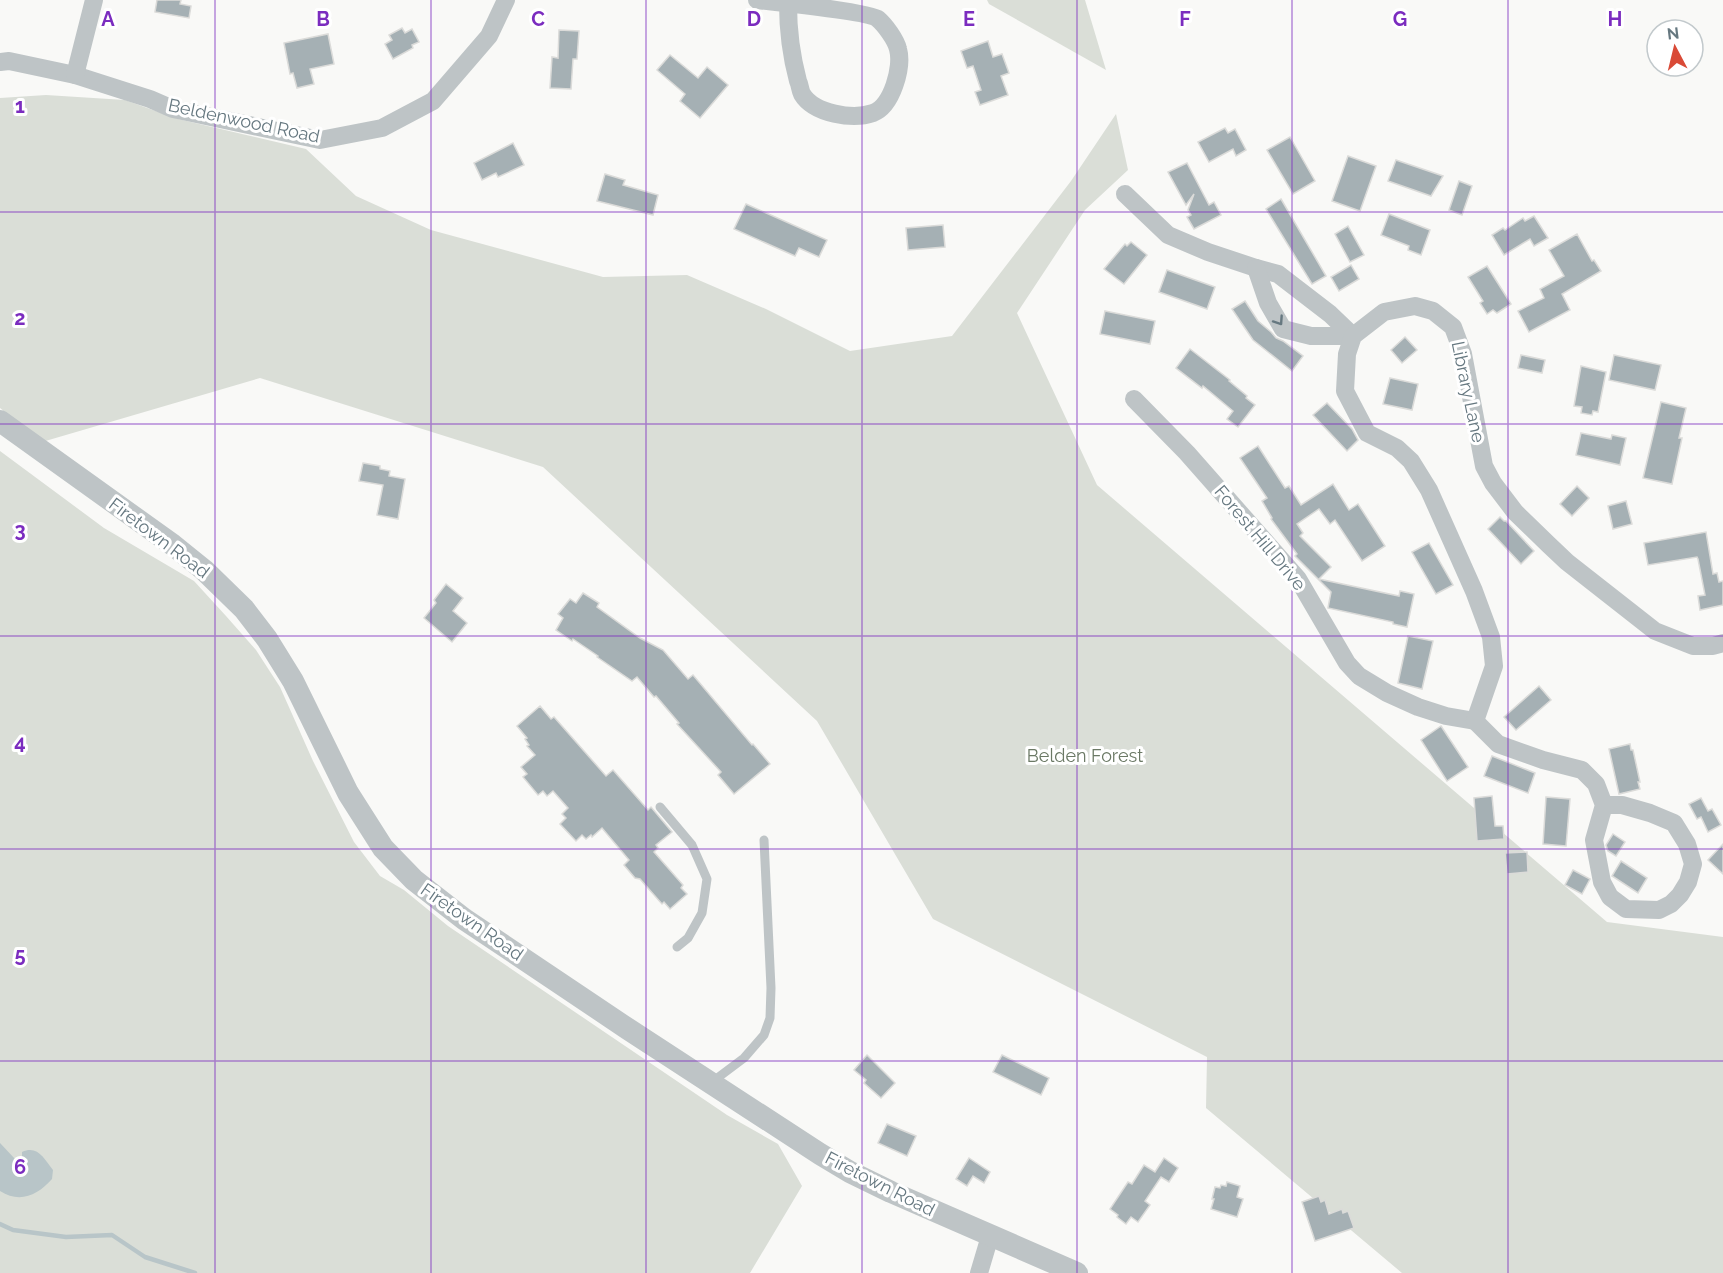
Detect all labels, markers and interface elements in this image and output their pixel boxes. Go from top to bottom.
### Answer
text: A [101,7,115,31]
text: B [316,7,330,31]
text: C [531,7,545,31]
text: D [747,7,761,31]
text: E [963,7,975,31]
text: F [1179,7,1191,31]
text: G [1393,7,1407,31]
text: H [1608,7,1622,31]
north arrow [1645,18,1705,78]
text: N [1666,23,1680,44]
text: 1 [15,94,25,118]
street label: Beldenwood Road [167,94,322,147]
text: 2 [14,306,26,330]
one-way arrow [1272,315,1283,326]
street label: Library Lane [1447,339,1490,445]
street label: Forest Hill Drive [1210,481,1311,595]
street label: Firetown Road [105,493,214,582]
text: 3 [14,518,26,542]
text: 4 [14,730,26,754]
park label: Belden Forest [1027,745,1143,766]
street label: Firetown Road [417,879,528,965]
text: 5 [14,943,26,967]
street label: Firetown Road [822,1147,939,1220]
text: 6 [14,1155,26,1179]

